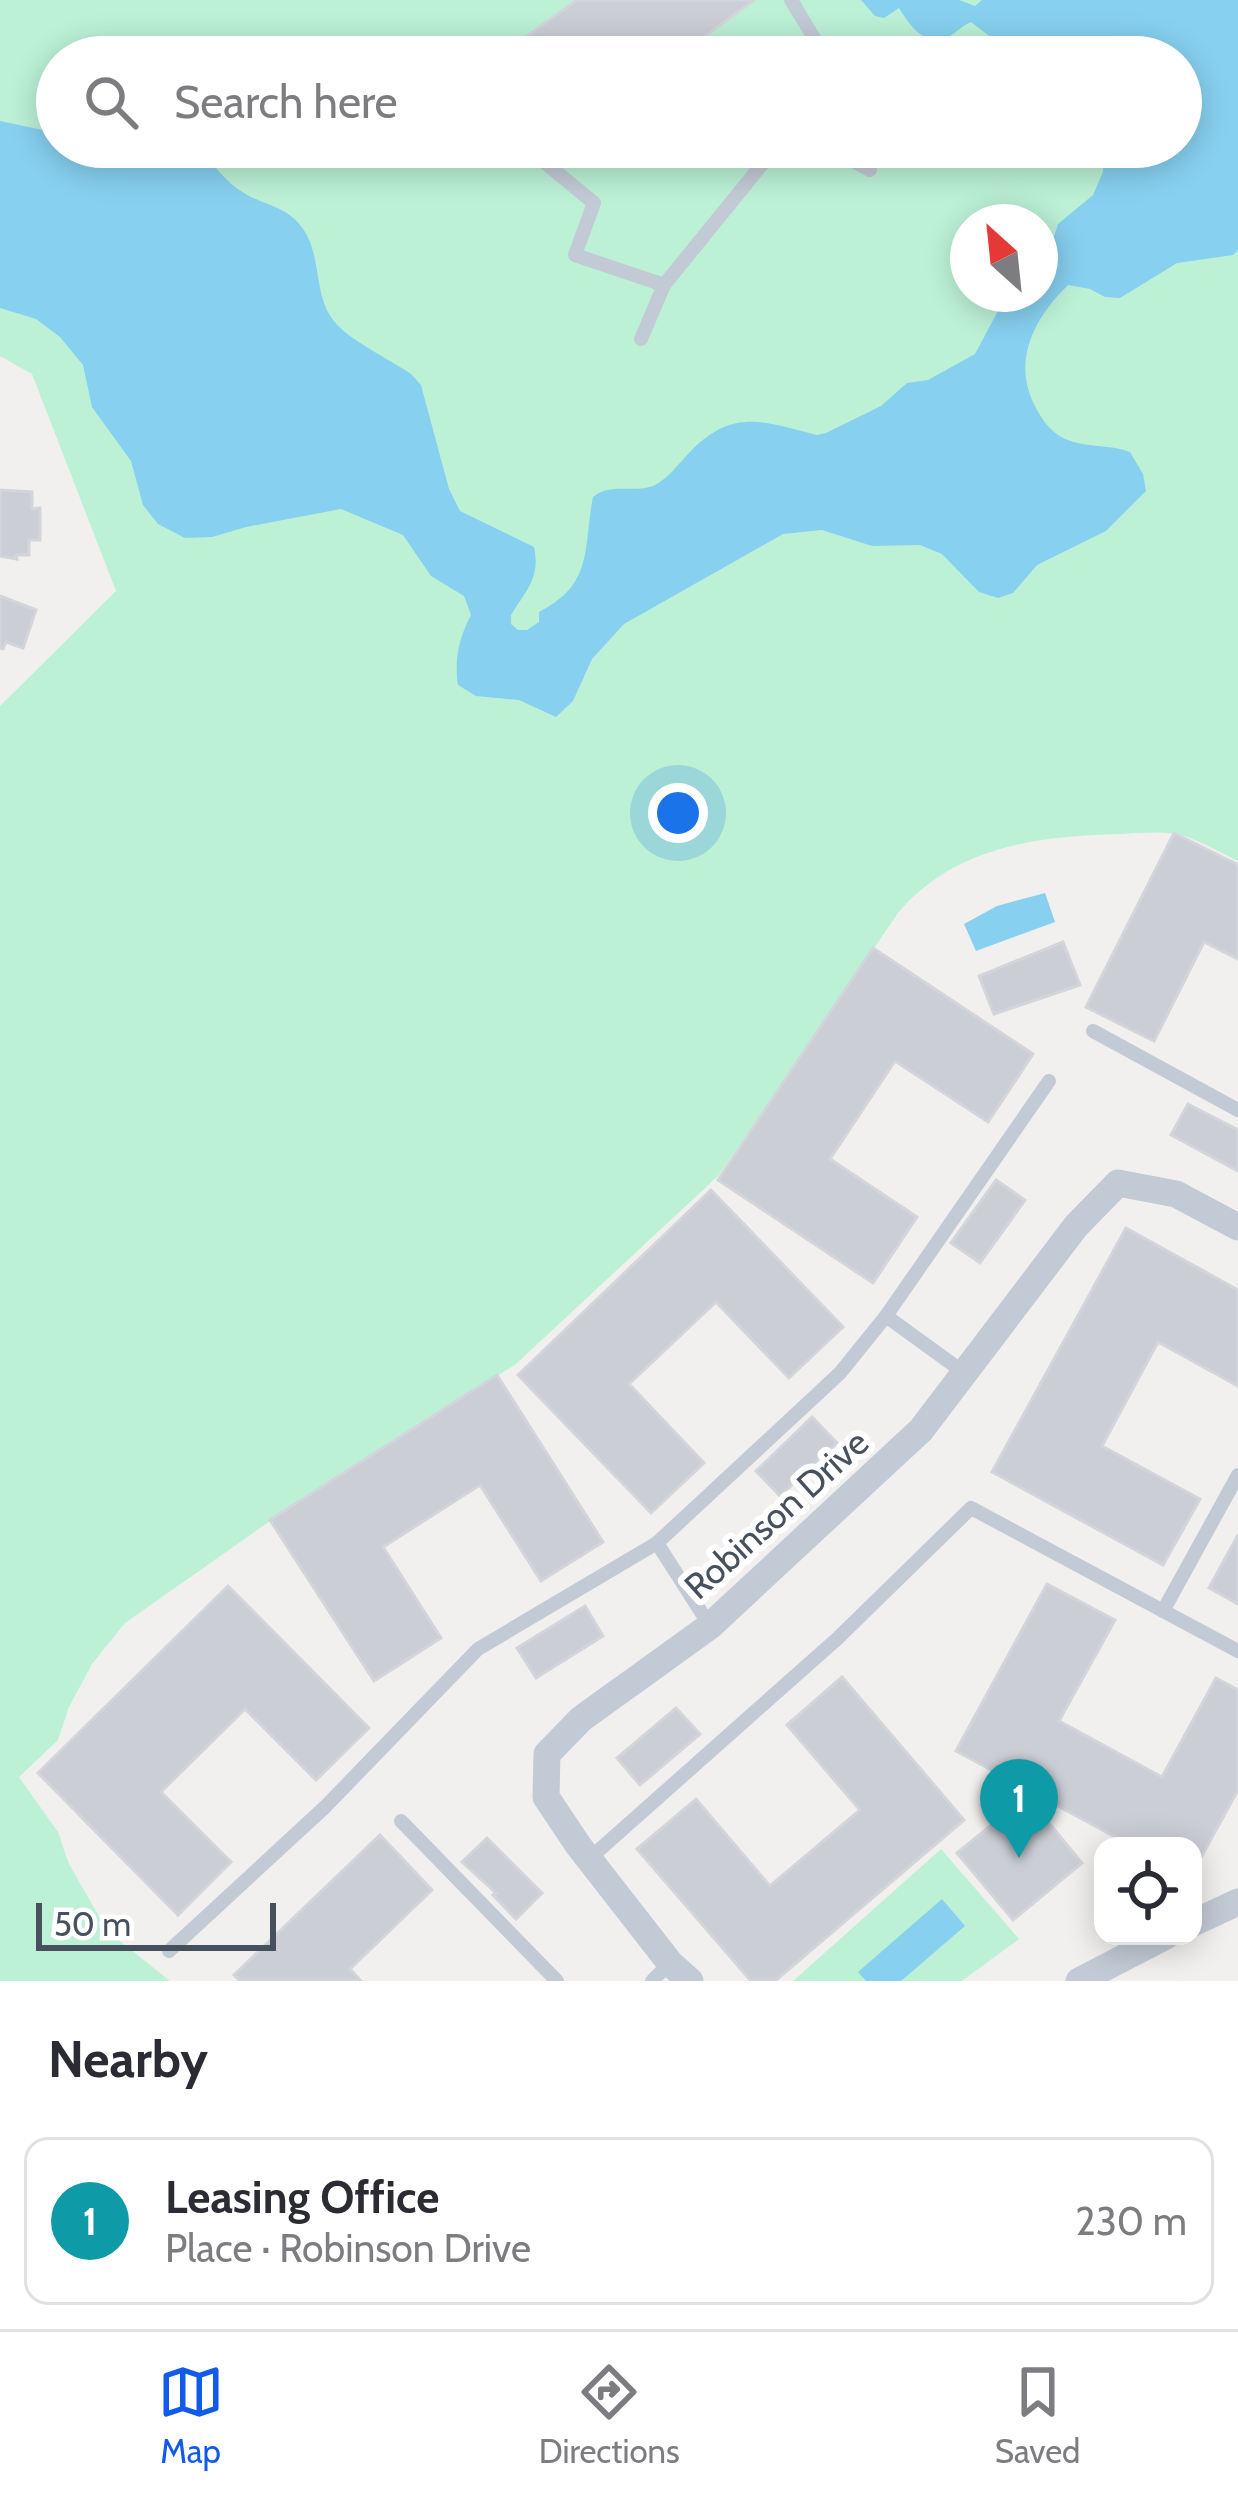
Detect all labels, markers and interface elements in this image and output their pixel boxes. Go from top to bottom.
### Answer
search box [36,36,1202,168]
icon: search [78,69,144,135]
text: Search here [174,75,398,129]
north arrow [950,204,1058,312]
your location [648,783,708,843]
street label: Robinson Drive [675,1420,877,1608]
pin: 1 [980,1759,1058,1858]
map controls [1094,1837,1202,1945]
button: locate [1094,1837,1202,1945]
scale bar [36,1897,276,1950]
text: 50 m [54,1904,131,1944]
text: Nearby [48,2028,208,2090]
text: Leasing Office [165,2170,440,2224]
text: 1 [83,2197,97,2245]
text: 230 m [1075,2197,1187,2245]
text: Place · Robinson Drive [165,2224,531,2272]
tab: Map [158,2359,224,2471]
tab: Directions [539,2359,680,2471]
tab: Saved [995,2359,1080,2471]

